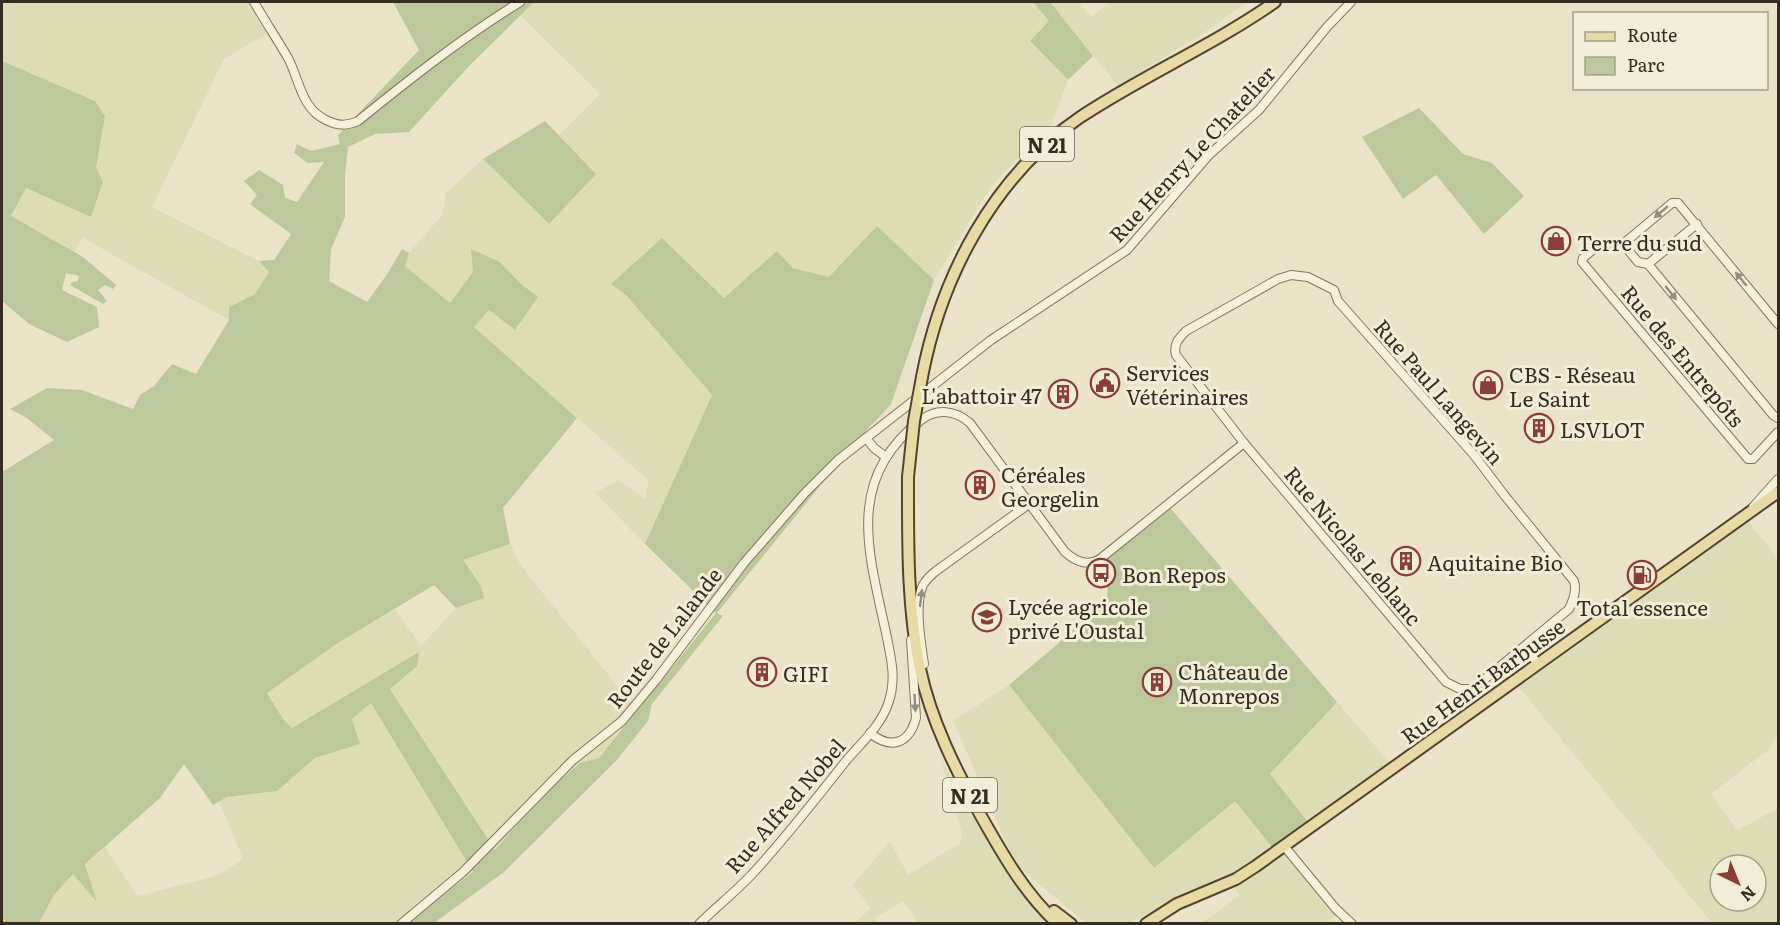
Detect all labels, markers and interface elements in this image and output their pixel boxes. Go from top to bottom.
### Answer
legend [1573,12,1768,90]
text: Route [1627,21,1677,48]
text: Parc [1627,51,1665,78]
street label: Rue Henry Le Chatelier [1101,58,1281,248]
road number: N 21 [1020,127,1074,161]
one-way arrow [1654,205,1669,218]
shop icon: Terre du sud [1540,225,1572,257]
place label: Terre du sud [1577,226,1702,257]
one-way arrow [1736,271,1748,286]
street label: Rue des Entrepôts [1615,277,1753,433]
one-way arrow [1664,285,1677,300]
street label: Rue Paul Langevin [1368,311,1512,471]
place label: Services Vétérinaires [1126,356,1248,411]
place label: CBS - Réseau Le Saint [1509,358,1636,413]
public building icon: Services Vétérinaires [1089,367,1121,399]
shop icon: CBS - Réseau Le Saint [1472,369,1504,401]
building icon: L'abattoir 47 [1047,378,1079,410]
place label: L'abattoir 47 [921,379,1042,410]
building icon: LSVLOT [1523,412,1555,444]
place label: LSVLOT [1560,413,1645,444]
place label: Céréales Georgelin [1001,458,1100,513]
street label: Rue Nicolas Leblanc [1278,459,1430,631]
building icon: Céréales Georgelin [964,469,996,501]
building icon: Aquitaine Bio [1390,545,1422,577]
place label: Aquitaine Bio [1427,546,1563,577]
bus stop icon: Bon Repos [1085,557,1117,589]
place label: Bon Repos [1122,558,1226,589]
fuel station icon: Total essence [1626,559,1658,591]
street label: Route de Lalande [598,560,728,714]
one-way arrow [916,589,926,608]
place label: Lycée agricole privé L'Oustal [1008,590,1148,645]
place label: Total essence [1576,591,1708,622]
school or university icon: Lycée agricole privé L'Oustal [971,601,1003,633]
street label: Rue Henri Barbusse [1394,610,1570,750]
place label: Château de Monrepos [1178,655,1288,710]
building icon: GIFI [746,656,778,688]
place label: GIFI [783,657,829,688]
building icon: Château de Monrepos [1141,666,1173,698]
one-way arrow [910,694,919,713]
street label: Rue Alfred Nobel [717,731,851,879]
road number: N 21 [943,778,997,812]
north arrow [1708,853,1768,913]
text: N [1736,881,1762,908]

